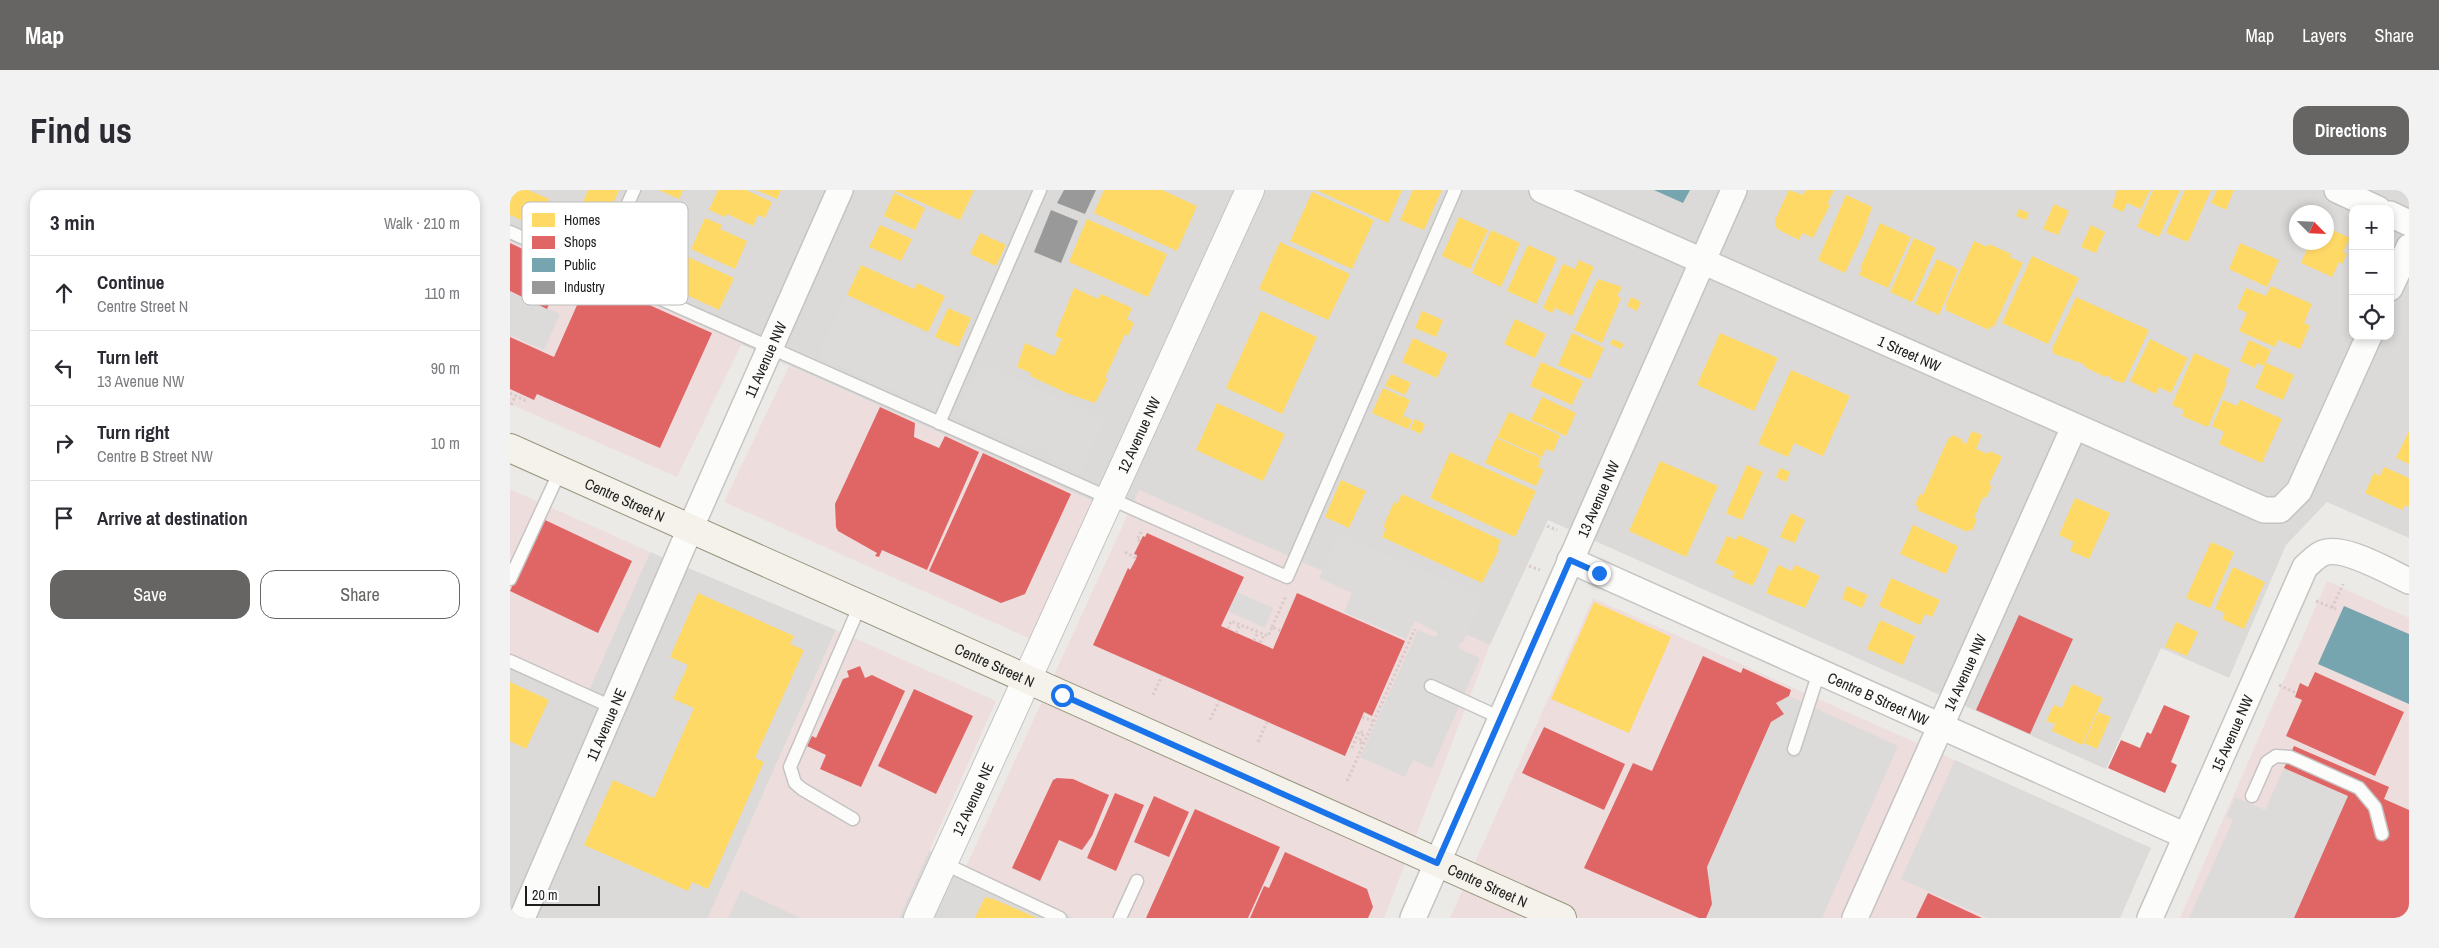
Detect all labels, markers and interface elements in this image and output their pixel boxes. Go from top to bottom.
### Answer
text: Map [25,19,64,51]
text: Map [2246,23,2274,48]
text: Layers [2302,23,2347,48]
text: Share [2375,23,2414,48]
button: Directions [2293,106,2409,155]
text: Find us [30,107,132,154]
legend [522,202,688,305]
north arrow [2289,205,2334,250]
map controls [2349,205,2394,340]
button: + [2349,205,2394,250]
text: 3 min [50,208,95,237]
text: Homes [564,211,601,229]
text: Walk · 210 m [384,212,460,234]
text: Shops [564,233,597,251]
button: − [2349,250,2394,295]
text: Public [564,256,596,274]
text: Continue [97,269,165,295]
text: Industry [564,278,605,296]
icon: ahead [50,279,78,307]
text: 110 m [424,282,460,304]
text: Centre Street N [97,295,188,317]
button: locate [2349,295,2394,340]
street label: 11 Avenue NW [739,318,791,401]
street label: 1 Street NW [1875,330,1945,376]
text: Turn left [97,344,158,370]
icon: left [50,354,78,382]
text: 90 m [431,357,460,379]
text: 13 Avenue NW [97,370,184,392]
street label: 12 Avenue NW [1112,393,1165,476]
text: Turn right [97,419,169,445]
icon: right [50,429,78,457]
text: 10 m [431,432,460,454]
text: Centre B Street NW [97,445,213,467]
street label: 13 Avenue NW [1572,457,1624,541]
street label: Centre Street N [582,472,668,526]
icon: arrive [50,504,78,532]
text: Arrive at destination [97,505,248,531]
route end [1588,562,1611,585]
button: Save [50,570,250,619]
button: Share [260,570,460,619]
street label: 14 Avenue NW [1938,630,1991,714]
street label: Centre Street N [951,638,1038,692]
street label: Centre B Street NW [1825,666,1933,730]
route start [1051,684,1074,707]
street label: 11 Avenue NE [581,685,631,764]
street label: 15 Avenue NW [2205,691,2258,775]
street label: 12 Avenue NE [947,759,998,839]
street label: Centre Street N [1445,858,1531,912]
scale bar [525,883,600,906]
text: 20 m [532,886,558,904]

